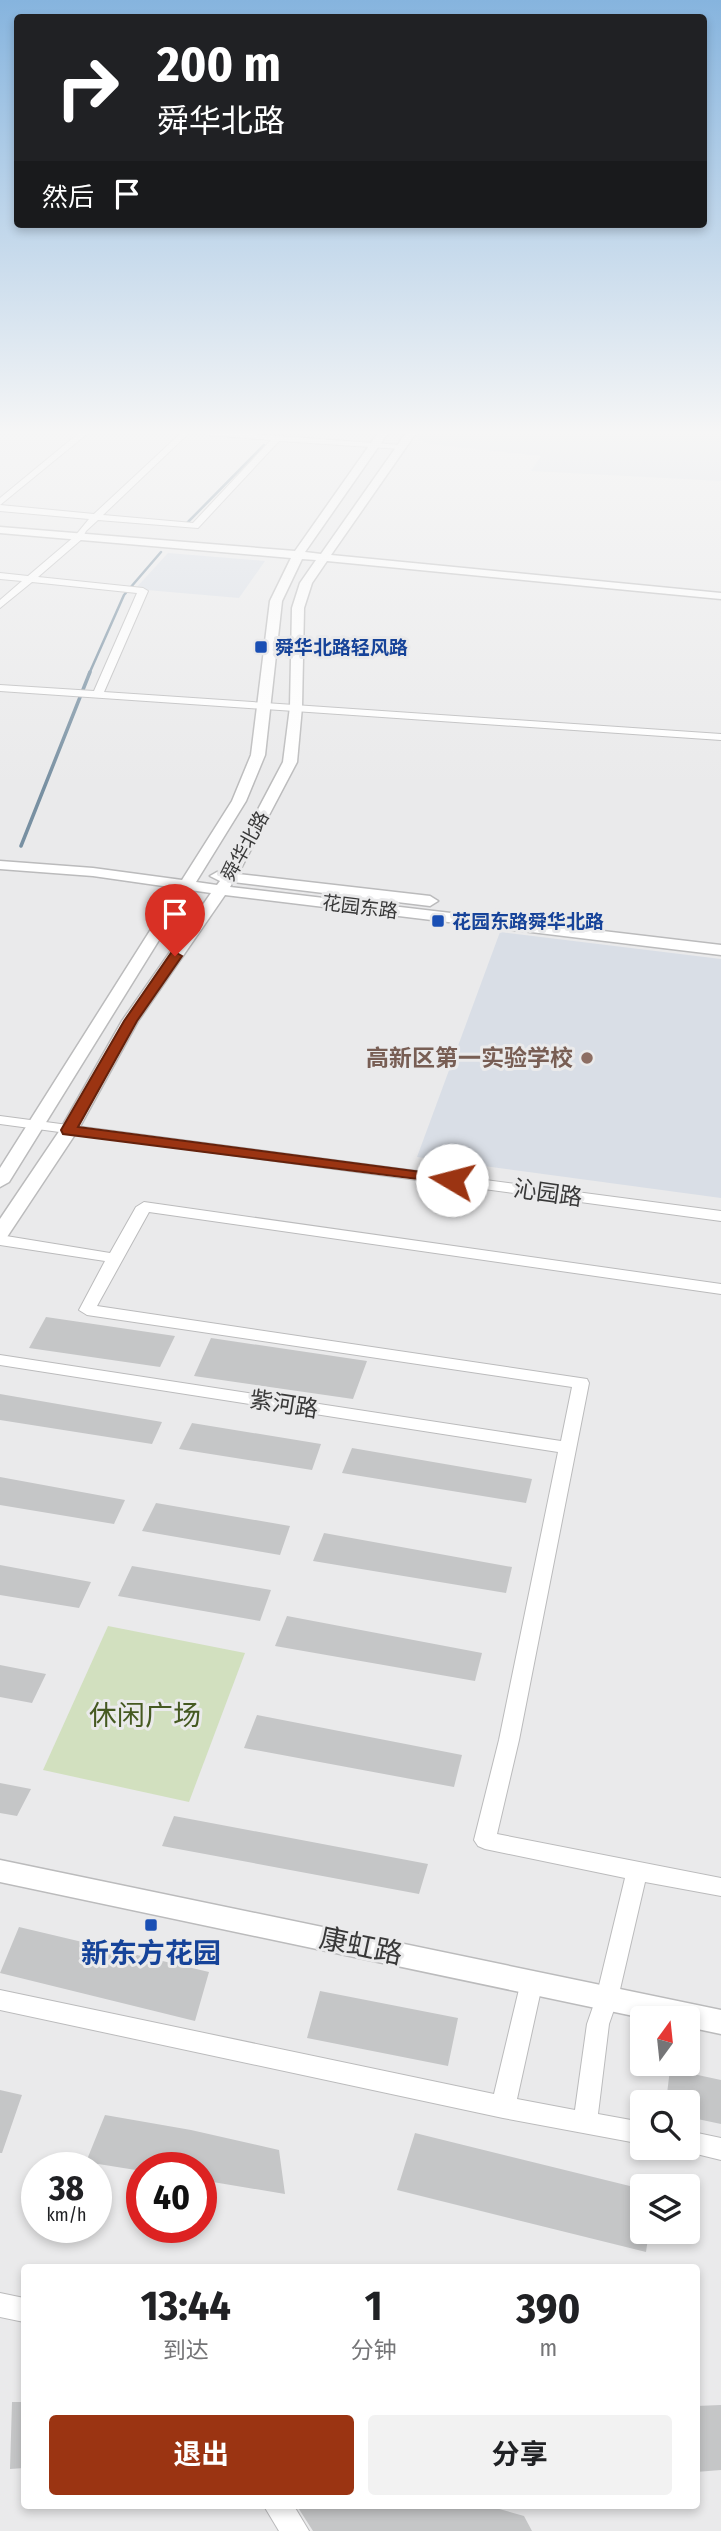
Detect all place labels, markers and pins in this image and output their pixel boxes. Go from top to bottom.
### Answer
place label: 舜华北路轻风路 [275,636,408,659]
marker: 舜华北路轻风路 [253,639,269,655]
pin [145,884,205,956]
place label: 花园东路舜华北路 [452,910,604,933]
marker: 花园东路舜华北路 [430,913,446,929]
place label: 高新区第一实验学校 [366,1044,573,1072]
marker: 高新区第一实验学校 [579,1050,595,1066]
marker: 新东方花园 [143,1917,159,1933]
place label: 新东方花园 [81,1937,221,1970]

